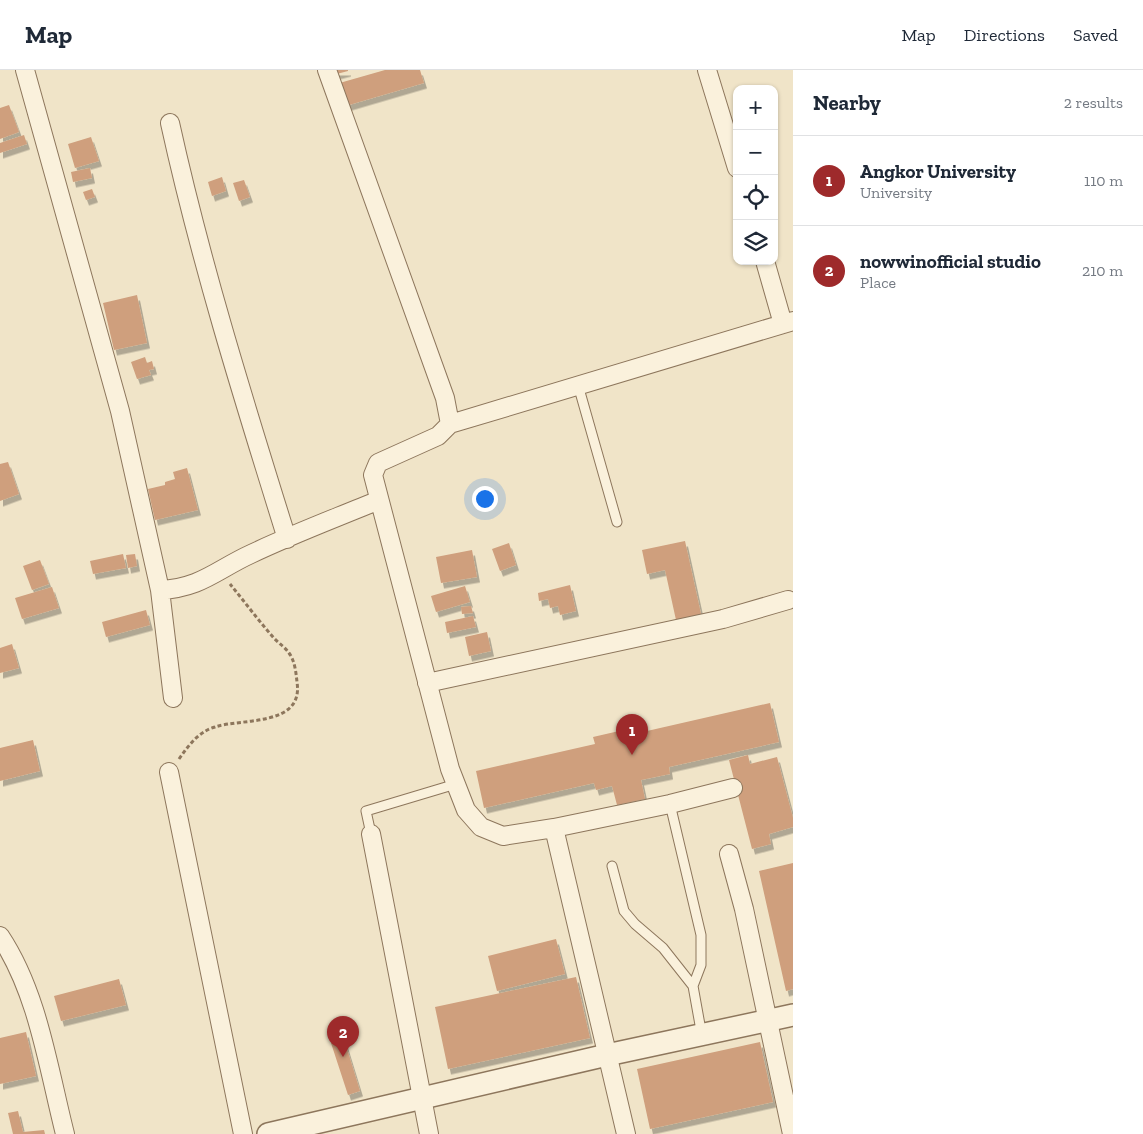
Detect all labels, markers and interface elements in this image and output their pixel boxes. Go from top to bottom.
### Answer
text: Map [25,20,72,49]
text: Map [901,24,936,46]
text: Directions [964,24,1045,46]
text: Saved [1073,24,1118,46]
map controls [733,85,778,265]
button: + [733,85,778,130]
text: Nearby [813,90,881,115]
text: 2 results [1064,93,1123,112]
button: − [733,130,778,175]
text: Angkor University [860,160,1016,183]
text: 1 [826,171,832,190]
text: 110 m [1084,171,1123,190]
button: locate [733,175,778,220]
text: University [860,183,932,202]
button: layers [733,220,778,265]
text: nowwinofficial studio [860,250,1041,273]
text: 2 [825,261,833,280]
text: 210 m [1082,261,1123,280]
text: Place [860,273,896,292]
your location [472,486,498,512]
pin: 1 [616,714,648,755]
pin: 2 [327,1016,359,1057]

